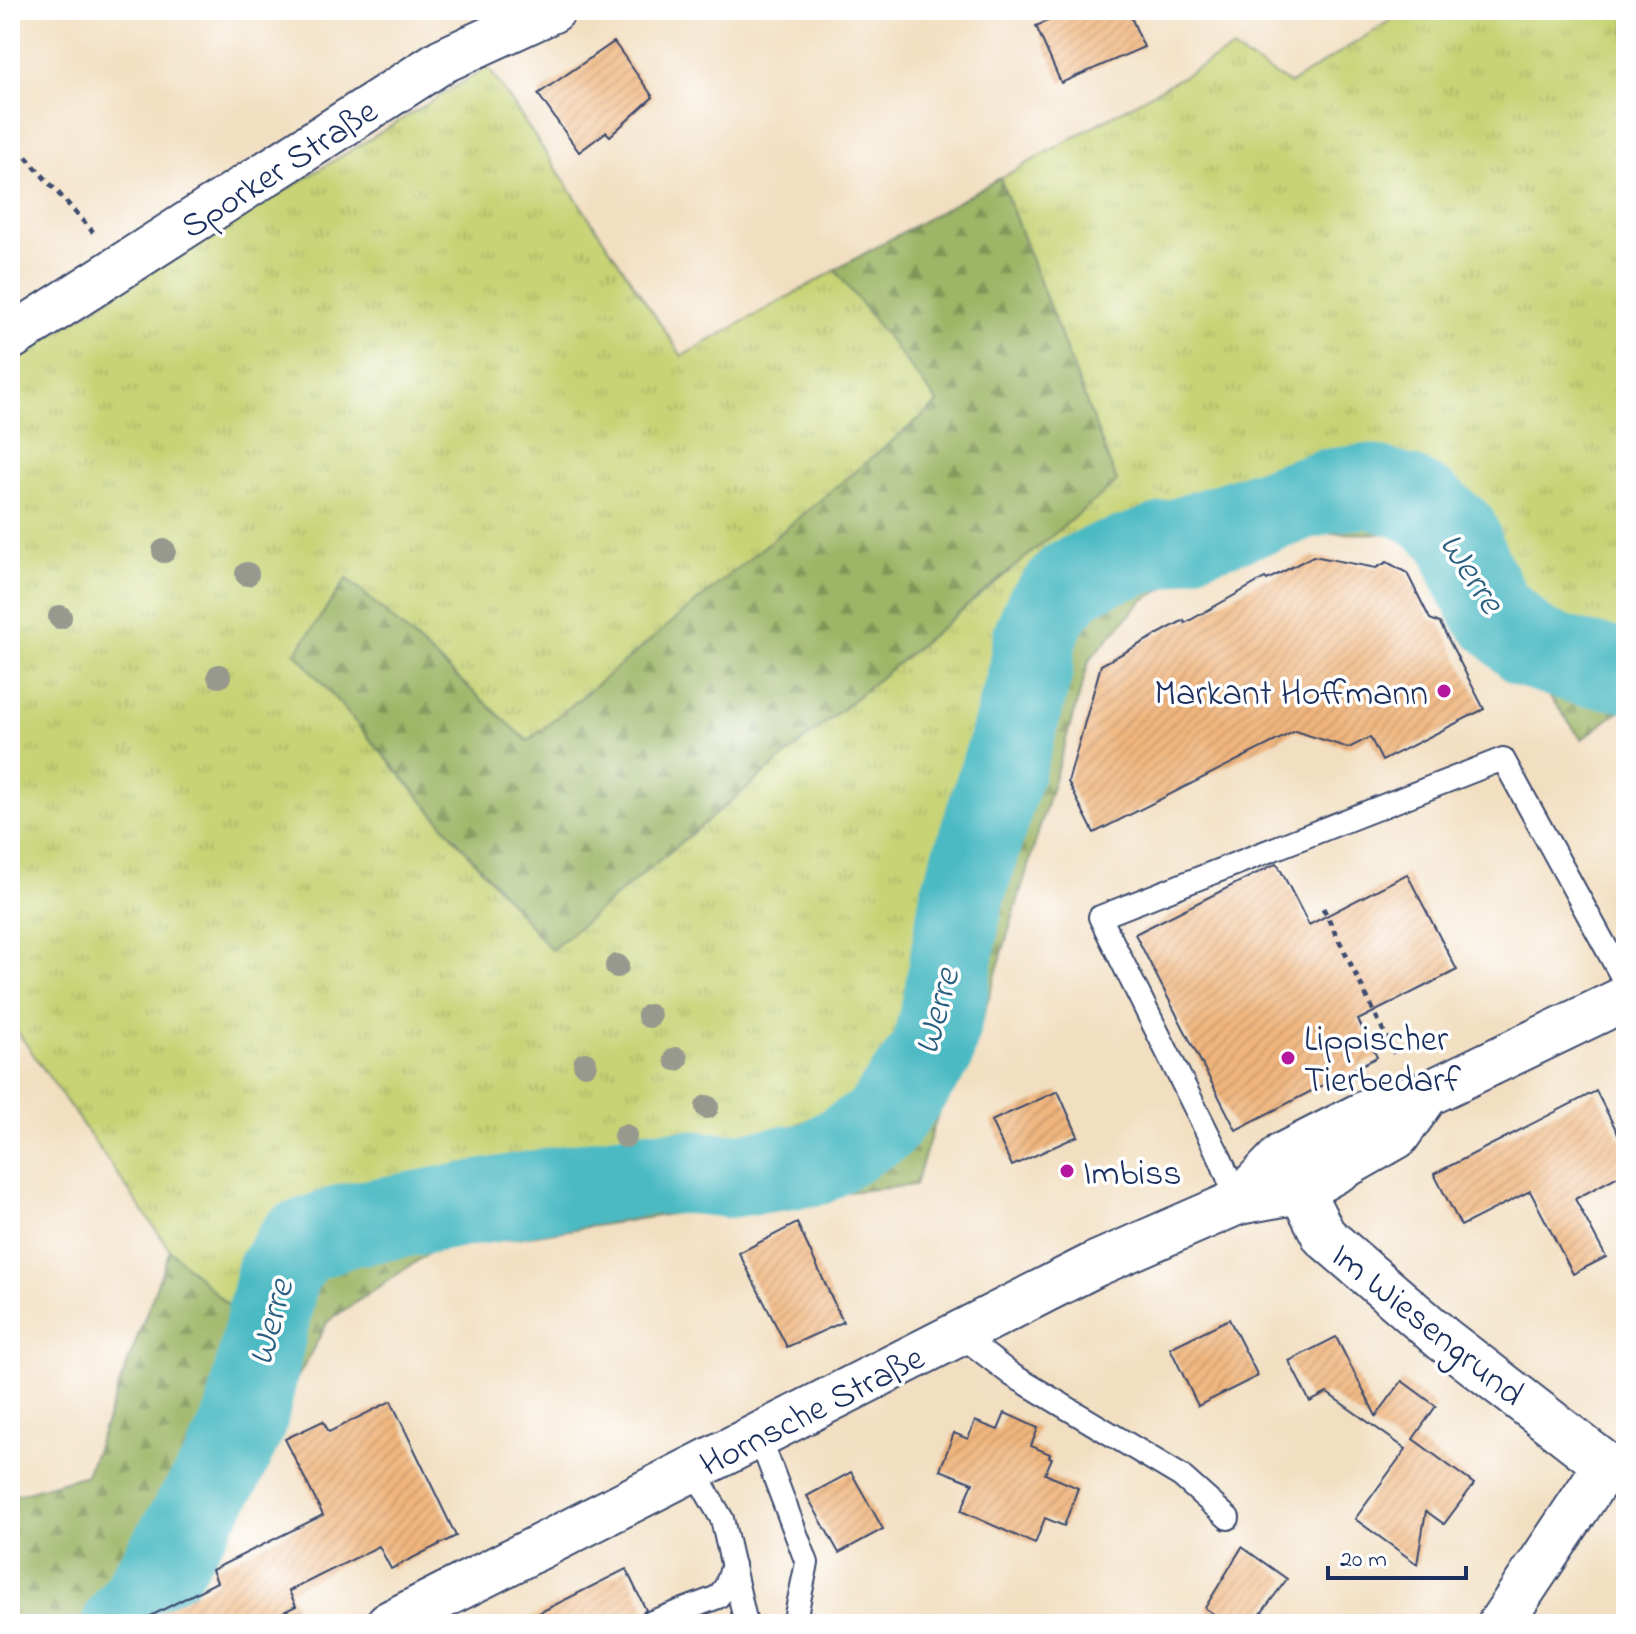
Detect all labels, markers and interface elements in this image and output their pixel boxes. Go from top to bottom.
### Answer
street label: Sporker Straße [171,87,390,254]
water label: Werre [1422,522,1518,628]
place label: Markant Hoffmann [1154,669,1428,722]
marker: Markant Hoffmann [1435,682,1453,700]
water label: Werre [901,961,978,1061]
place label: Lippischer Tierbedarf [1304,1015,1461,1109]
marker: Lippischer Tierbedarf [1279,1049,1297,1067]
place label: Imbiss [1083,1149,1182,1202]
marker: Imbiss [1058,1162,1076,1180]
street label: Im Wiesengrund [1318,1232,1534,1421]
water label: Werre [235,1272,312,1372]
street label: Hornsche Straße [691,1333,935,1492]
scale bar [1328,1530,1466,1580]
text: 20 m [1340,1543,1387,1578]

